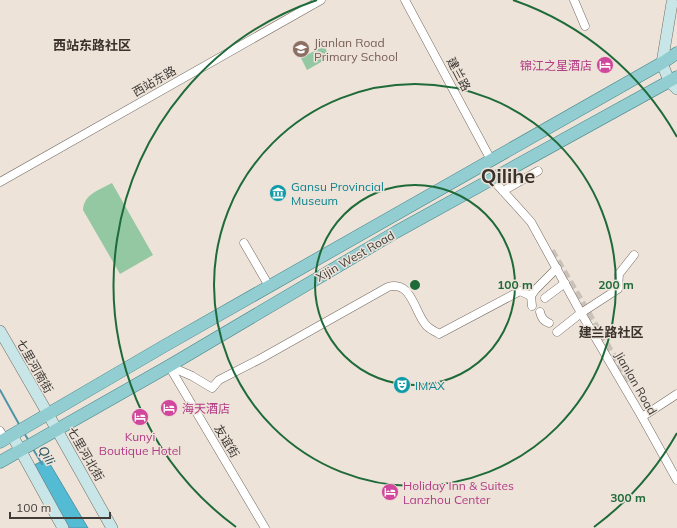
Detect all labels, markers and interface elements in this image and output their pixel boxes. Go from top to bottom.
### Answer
place label: Jianlan Road Primary School [314,35,398,64]
district label: 西站东路社区 [53,37,131,53]
school or university icon: Jianlan Road Primary School [291,39,311,59]
street label: 建兰路 [444,55,474,93]
hotel icon: 锦江之星酒店 [595,55,615,75]
place label: 锦江之星酒店 [520,58,592,73]
street label: 西站东路 [129,63,179,99]
district label: Qilihe [481,163,535,188]
place label: Gansu Provincial Museum [291,179,384,208]
museum icon: Gansu Provincial Museum [268,183,288,203]
street label: Xijin West Road [313,227,397,285]
text: 100 m [497,277,533,292]
text: 200 m [598,277,634,292]
centre of rings [408,278,422,292]
district label: 建兰路社区 [578,324,644,340]
street label: 七里河南街 [14,336,56,396]
street label: Jianlan Road [612,349,660,417]
theatre icon: IMAX [392,375,412,395]
place label: IMAX [415,378,445,393]
hotel icon: 海天酒店 [159,398,179,418]
place label: 海天酒店 [182,401,230,416]
hotel icon: Kunyi Boutique Hotel [130,407,150,427]
street label: 友谊街 [211,422,243,460]
street label: 七里河北街 [65,424,107,484]
place label: Kunyi Boutique Hotel [99,429,181,458]
water label: Qili [35,443,59,468]
place label: Holiday Inn & Suites Lanzhou Center [403,478,514,507]
hotel icon: Holiday Inn & Suites Lanzhou Center [380,482,400,502]
text: 300 m [610,490,646,505]
scale bar [10,494,110,520]
text: 100 m [16,500,51,515]

